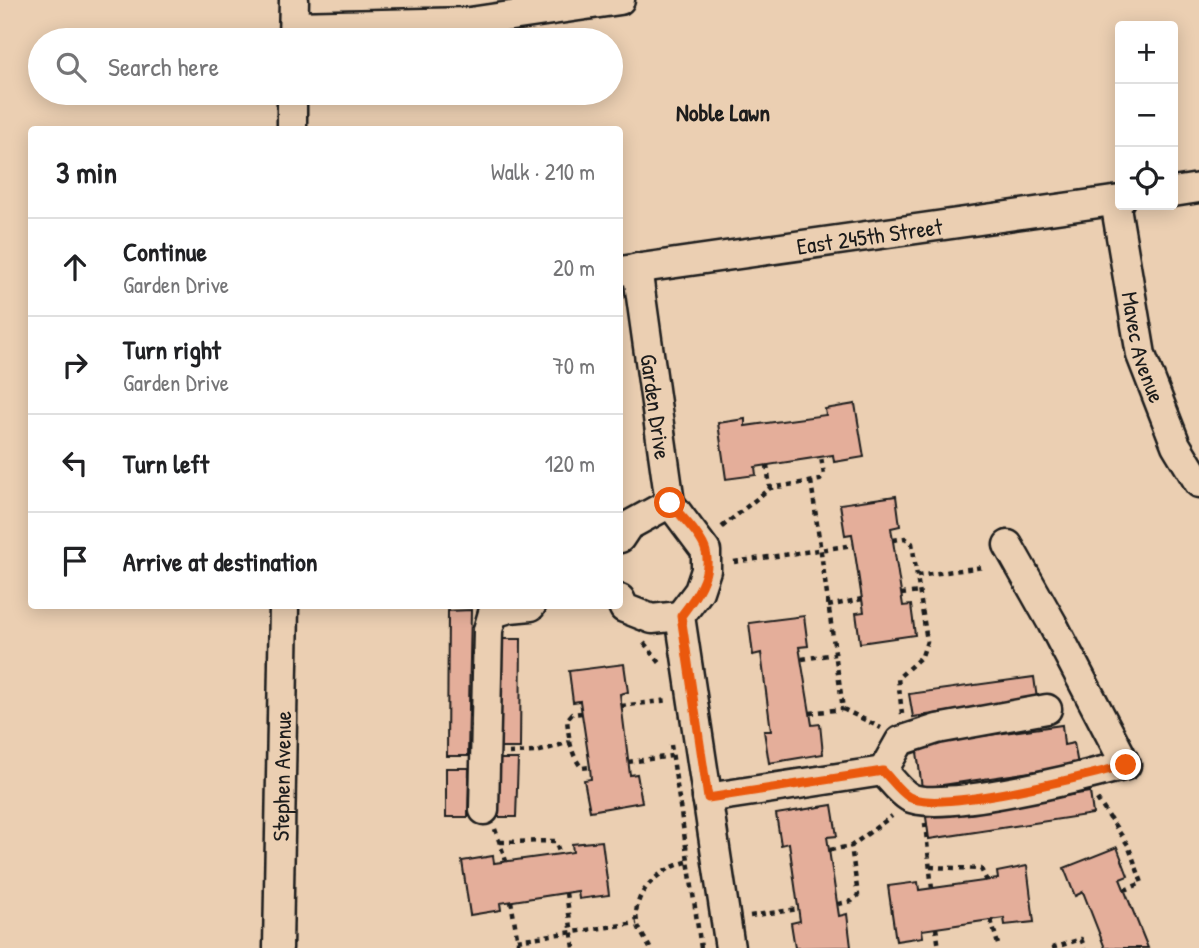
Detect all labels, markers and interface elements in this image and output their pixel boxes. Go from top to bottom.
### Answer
map controls [1115,21,1178,210]
button: + [1115,21,1178,84]
search box [28,28,623,105]
icon: search [52,48,90,86]
text: Search here [108,49,219,84]
button: − [1115,84,1178,147]
district label: Noble Lawn [676,96,770,128]
button: locate [1115,147,1178,210]
text: 3 min [56,152,117,192]
text: Walk · 210 m [491,156,595,187]
street label: East 245th Street [795,210,945,261]
text: Continue [123,234,207,269]
icon: ahead [56,248,94,286]
text: 20 m [553,252,595,283]
text: Garden Drive [123,269,229,300]
street label: Mavec Avenue [1115,289,1173,407]
text: Turn right [123,332,221,367]
icon: right [56,346,94,384]
text: 70 m [552,350,595,381]
street label: Garden Drive [634,352,679,461]
text: Garden Drive [123,367,229,398]
icon: left [56,444,94,482]
text: Turn left [123,446,209,481]
text: 120 m [545,448,595,479]
route start [654,487,685,518]
icon: arrive [56,542,94,580]
text: Arrive at destination [123,544,318,579]
street label: Stephen Avenue [264,711,298,841]
route end [1110,749,1141,780]

